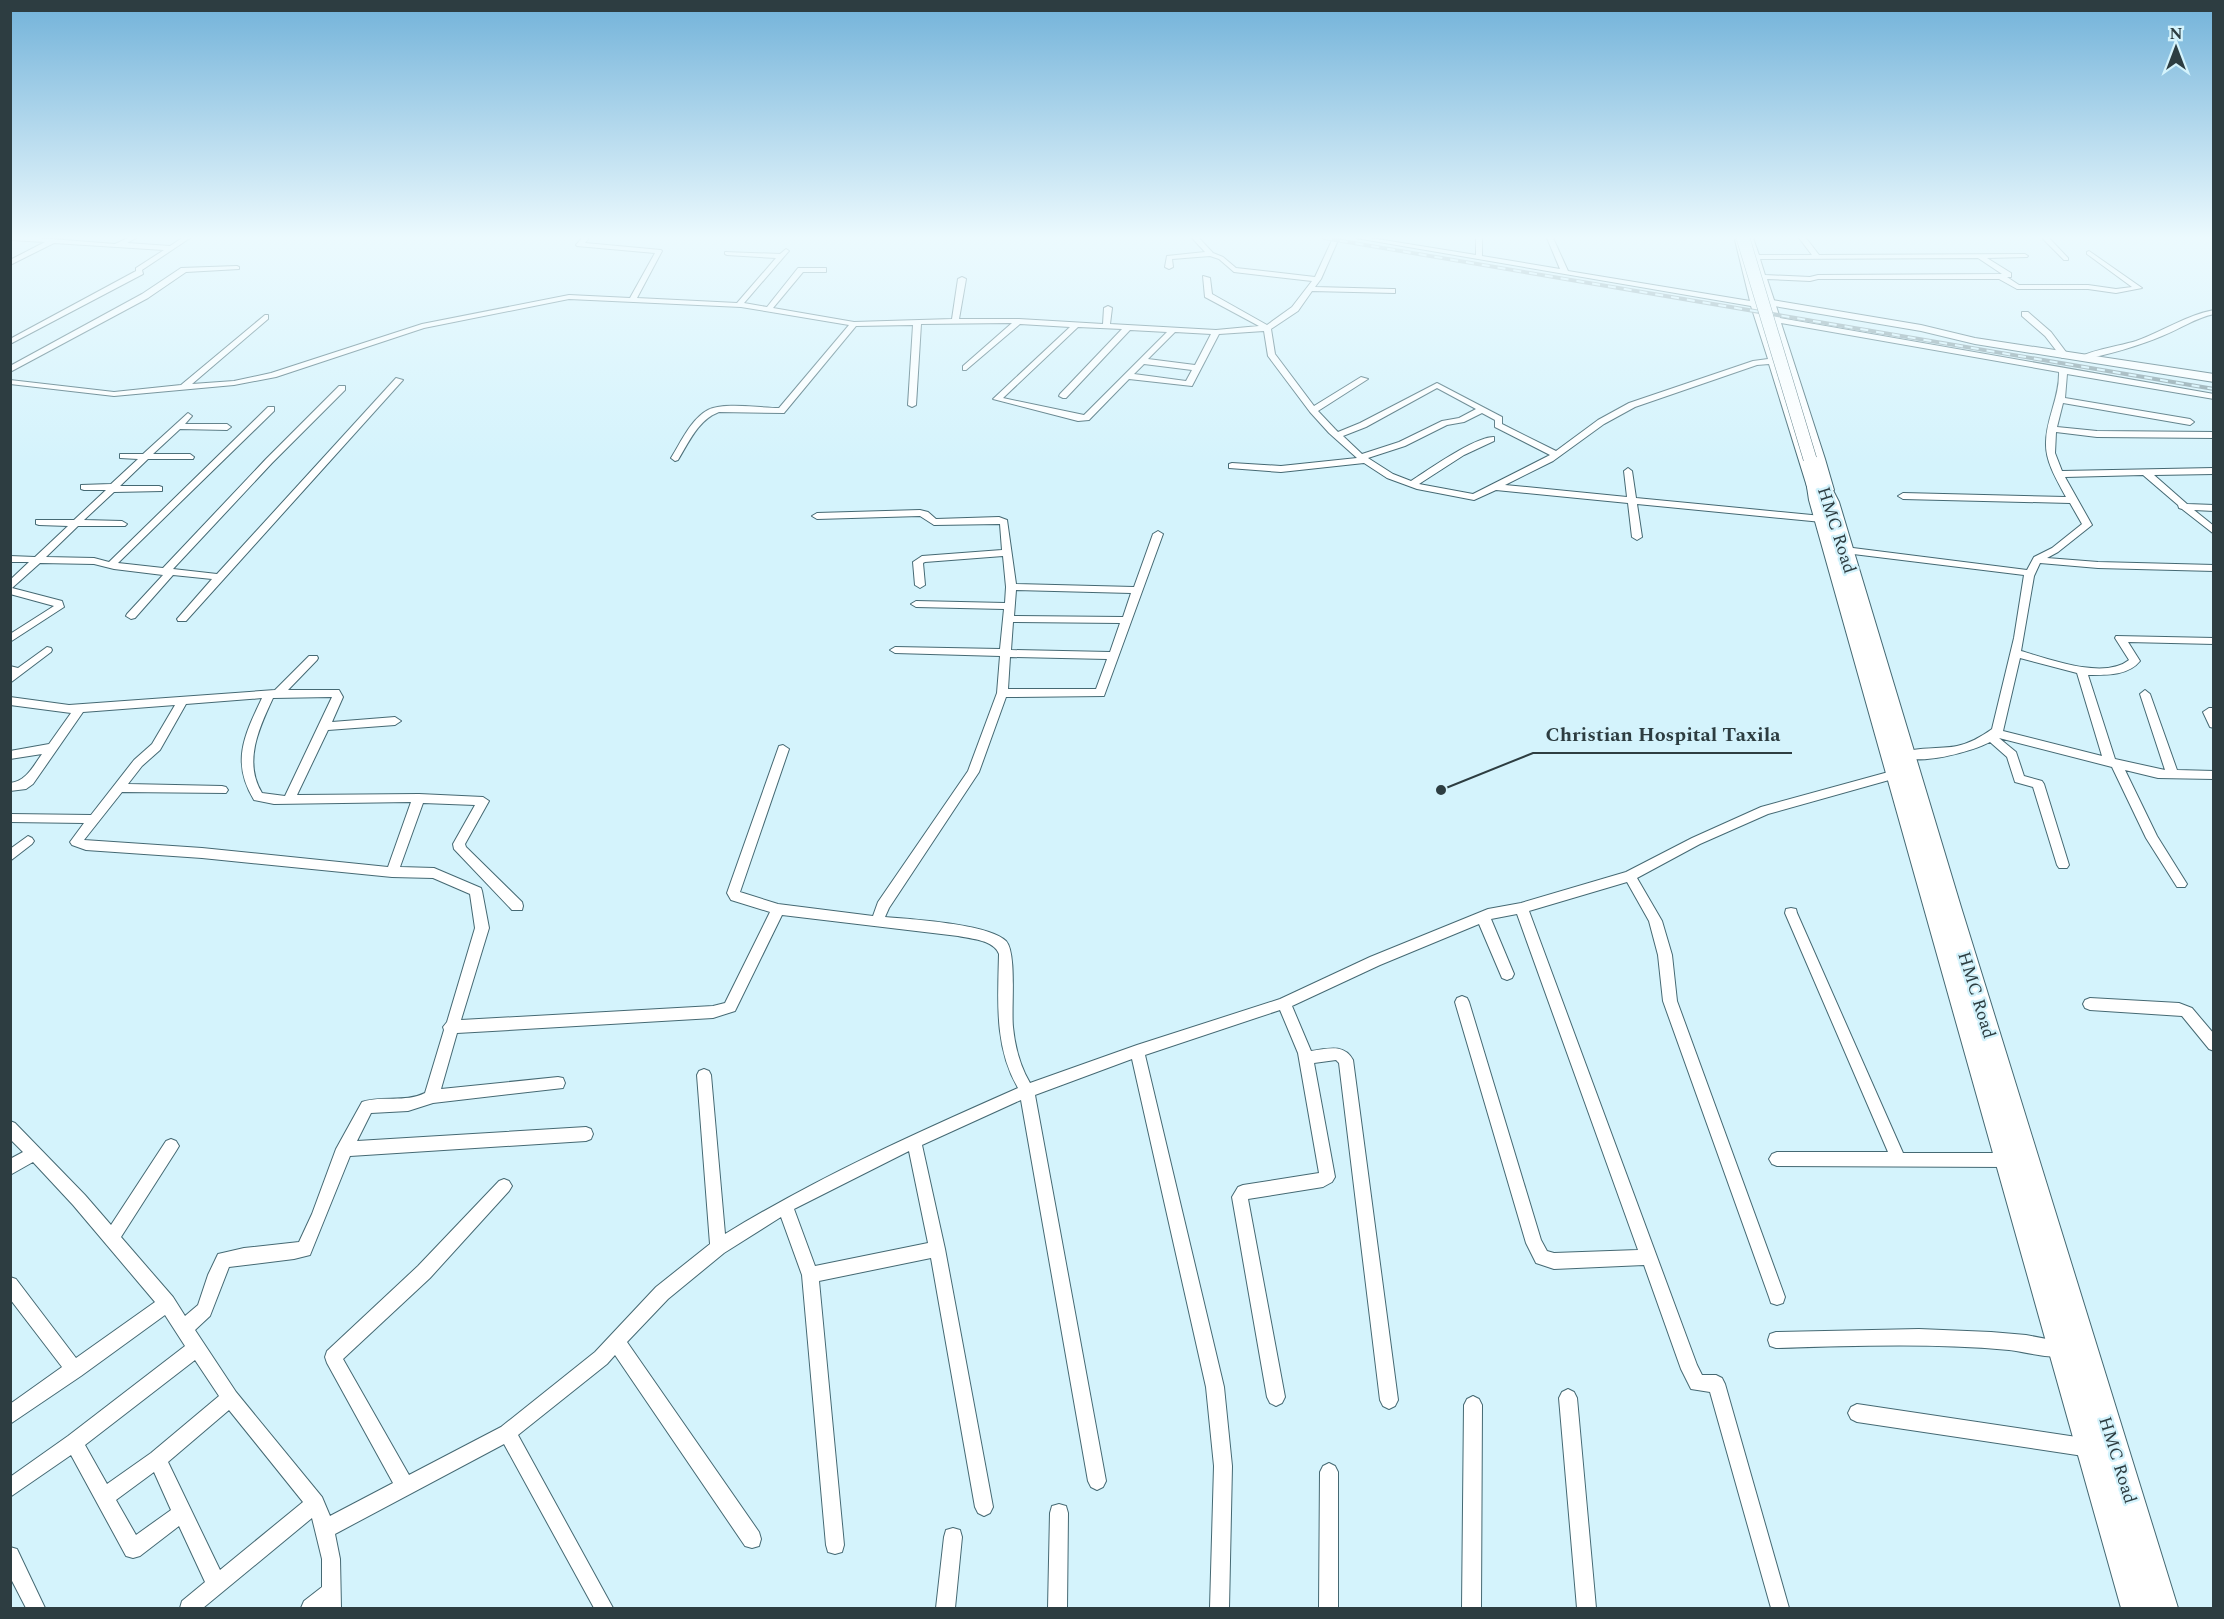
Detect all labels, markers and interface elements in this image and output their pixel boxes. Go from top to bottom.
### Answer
north arrow [2146,18,2206,78]
text: N [2169,22,2183,46]
street label: HMC Road [1810,483,1863,577]
callout: Christian Hospital Taxila [1533,715,1792,753]
text: Christian Hospital Taxila [1546,720,1781,750]
street label: HMC Road [1950,948,2003,1042]
street label: HMC Road [2091,1413,2144,1507]

